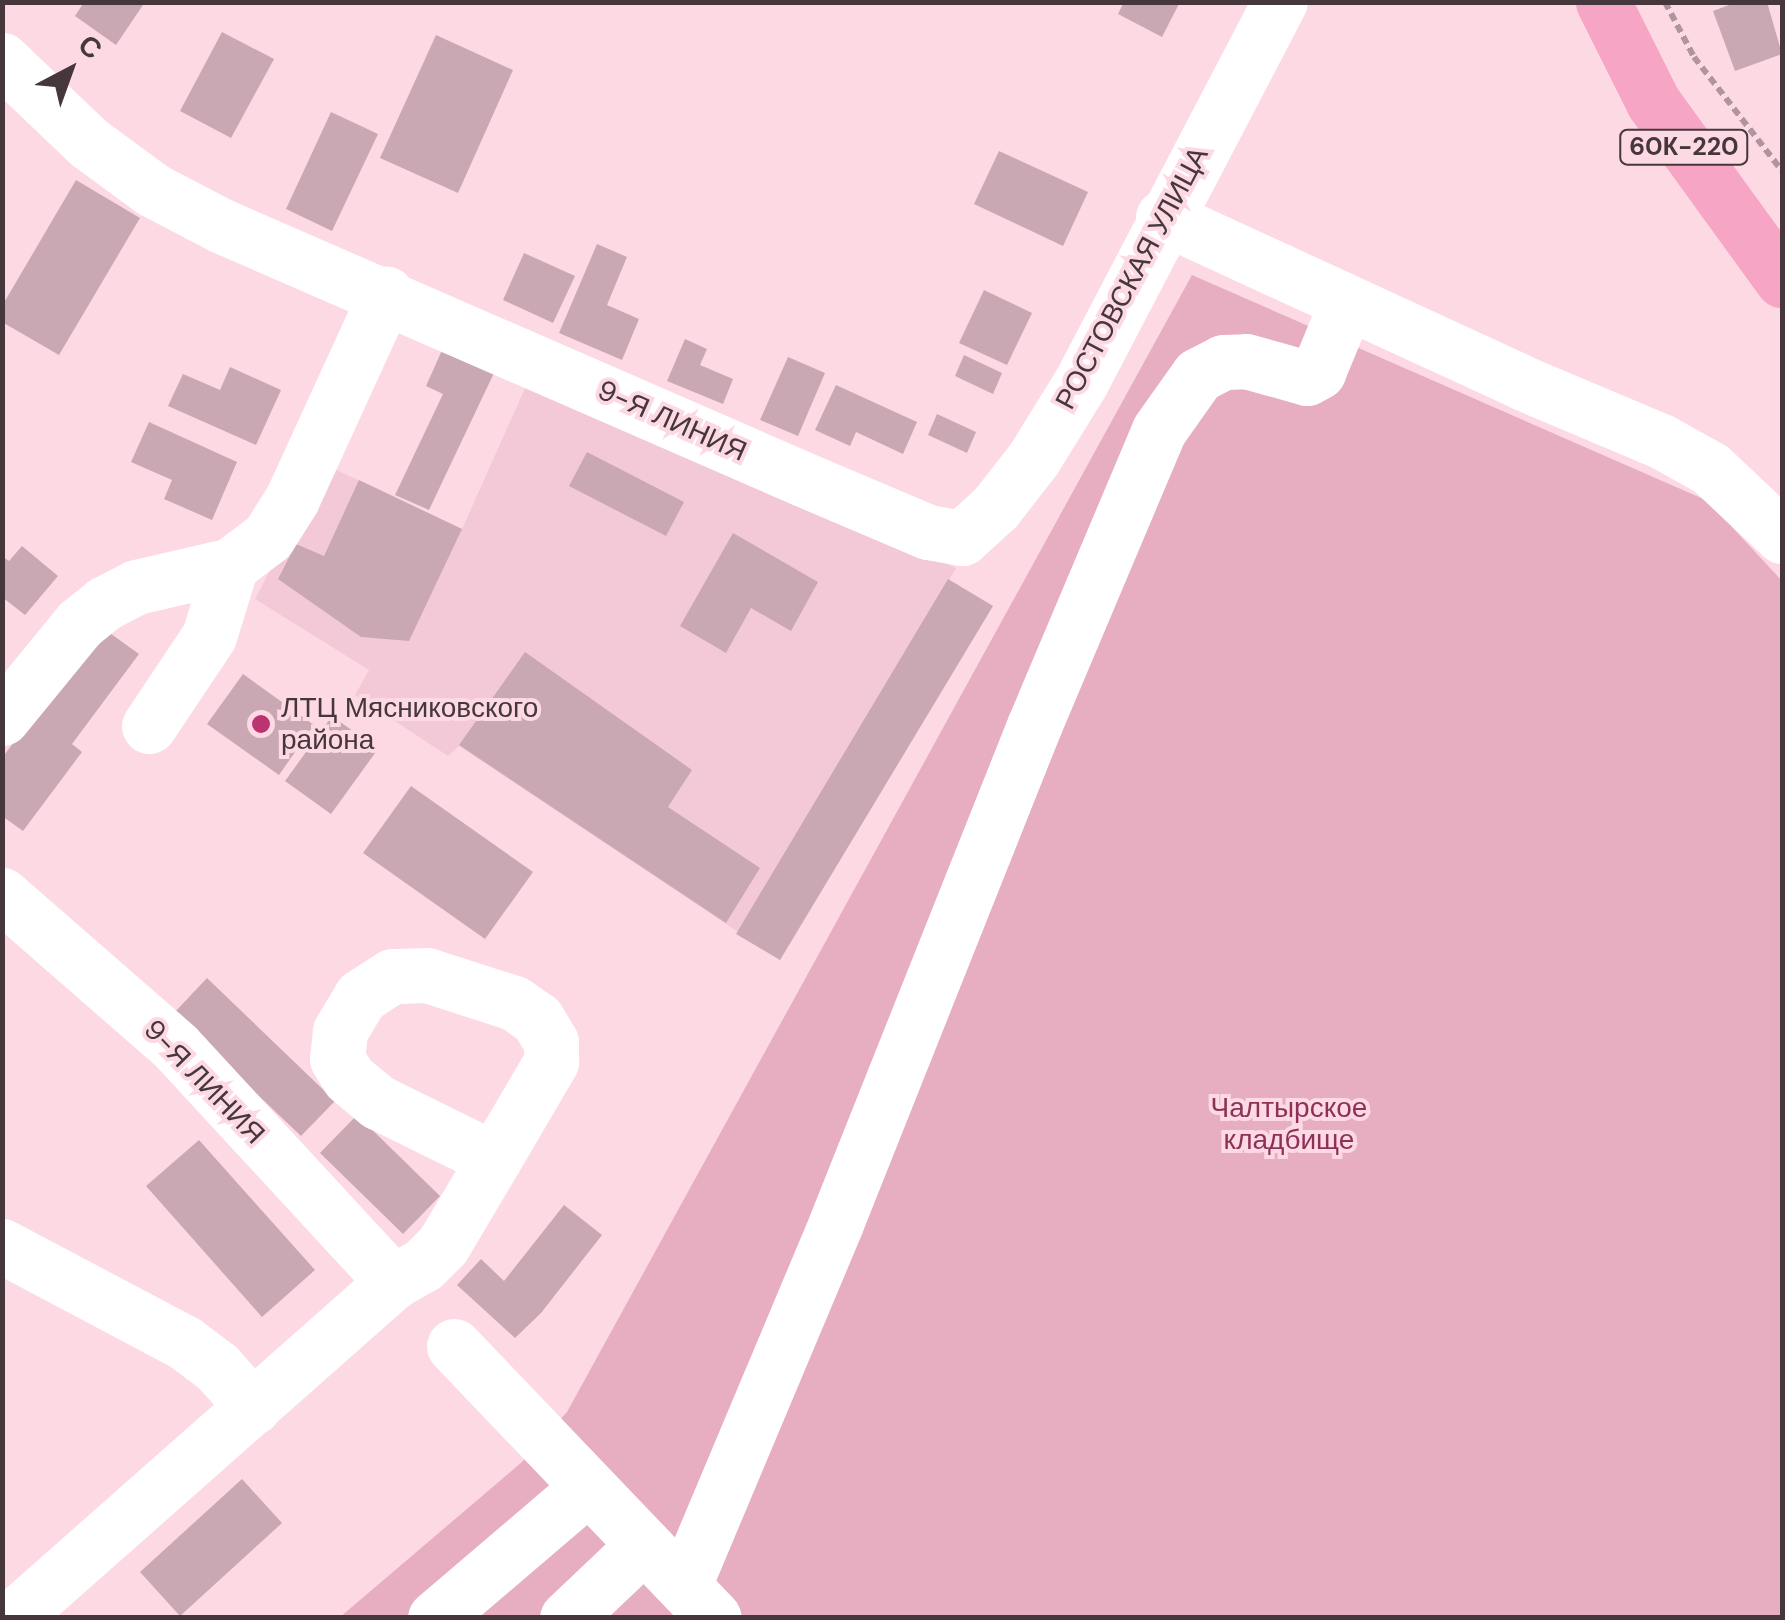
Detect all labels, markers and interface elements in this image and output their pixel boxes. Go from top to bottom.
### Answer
north arrow [20,20,120,120]
text: С [70,26,110,68]
road number: 60К-220 [1619,127,1749,167]
street label: РОСТОВСКАЯ УЛИЦА [1049,141,1215,415]
street label: 9-Я ЛИНИЯ [592,373,752,469]
place label: ЛТЦ Мясниковского района [281,691,538,757]
marker: ЛТЦ Мясниковского района [250,713,272,735]
street label: 9-Я ЛИНИЯ [137,1013,271,1151]
park label: Чалтырское кладбище [1211,1091,1367,1157]

